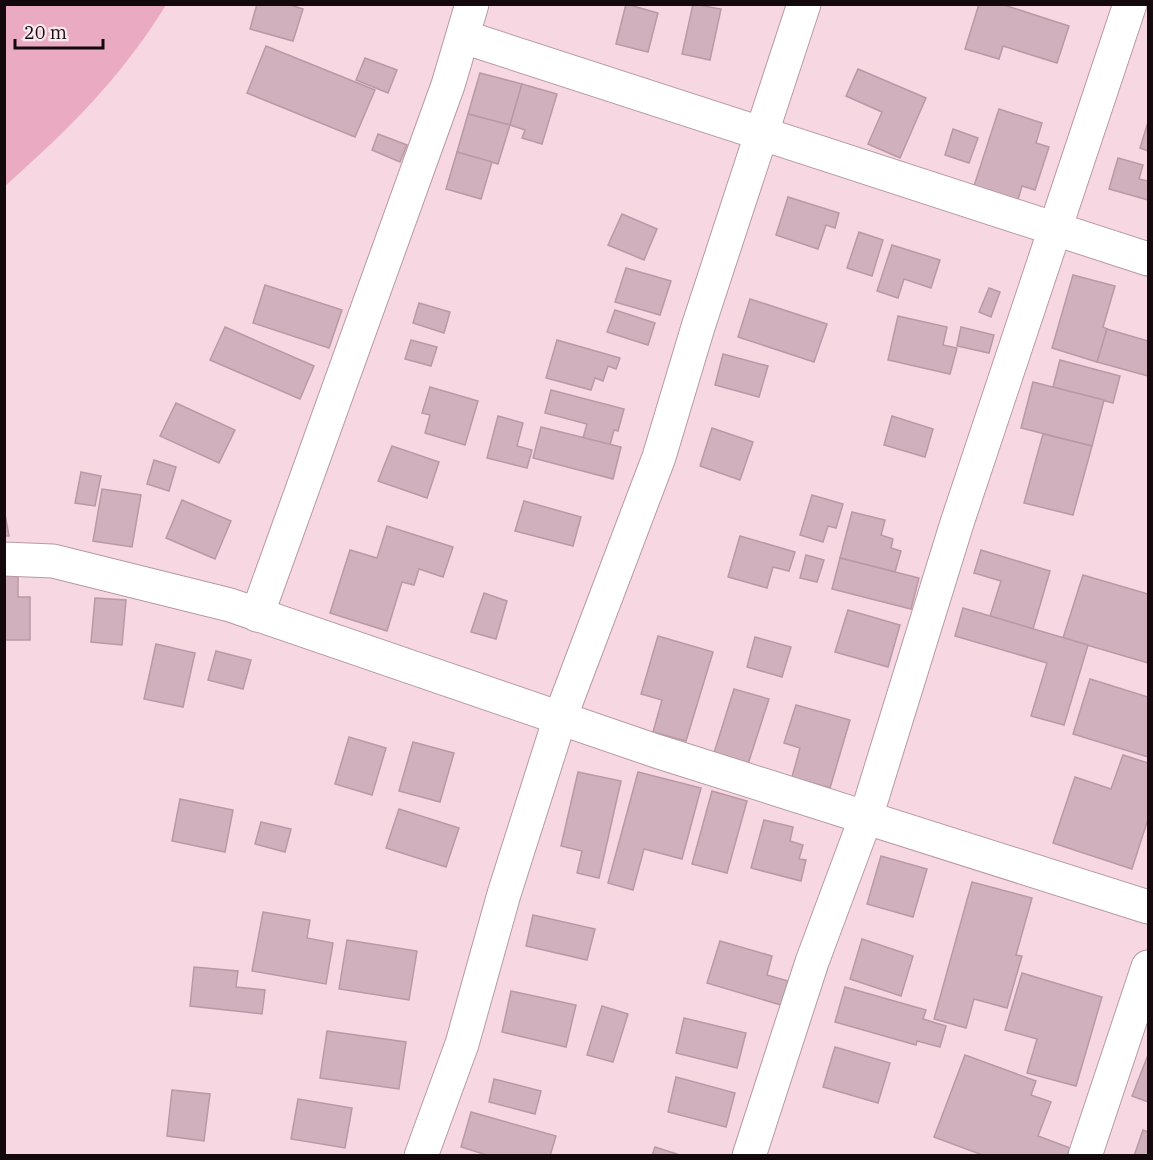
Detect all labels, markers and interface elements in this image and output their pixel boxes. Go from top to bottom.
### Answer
scale bar [15,12,104,50]
text: 20 m [24,21,67,44]

